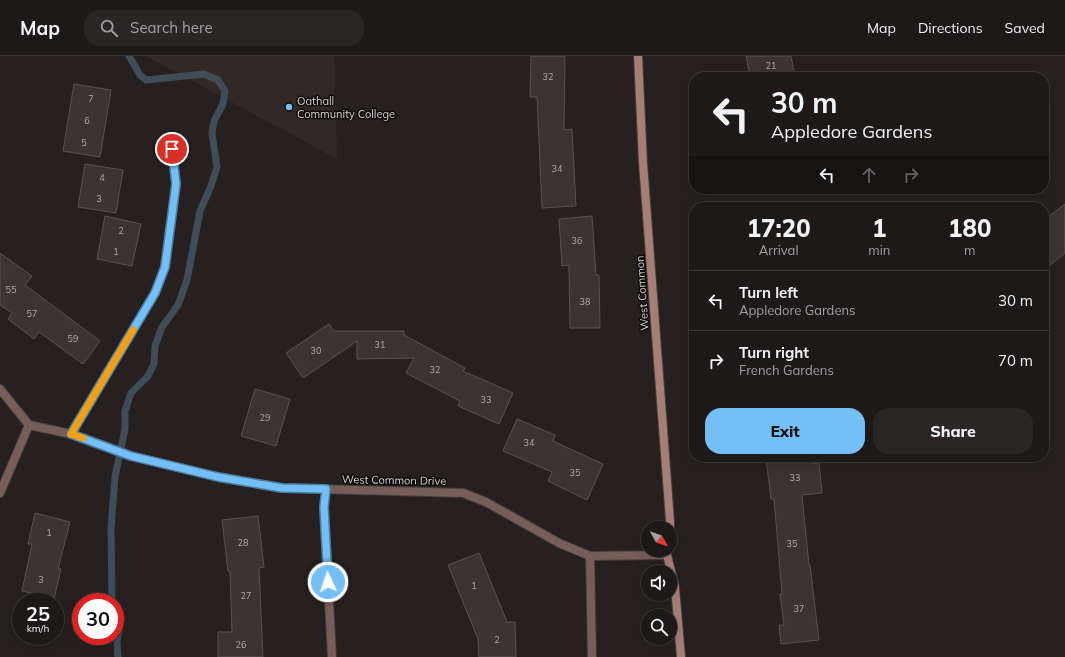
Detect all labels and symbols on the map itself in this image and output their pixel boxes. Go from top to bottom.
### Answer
house number: 21 [766,60,776,71]
house number: 32 [543,71,553,82]
house number: 7 [88,93,94,104]
place label: Oathall Community College [297,94,395,121]
marker: Oathall Community College [284,102,294,112]
house number: 6 [84,115,90,126]
pin [155,132,189,166]
house number: 5 [81,137,87,148]
house number: 34 [552,163,563,174]
house number: 4 [99,172,105,183]
house number: 3 [96,193,102,204]
house number: 2 [118,225,124,236]
house number: 36 [572,235,582,246]
house number: 1 [113,246,119,257]
street label: West Common [632,255,652,331]
house number: 55 [6,284,17,295]
house number: 38 [580,296,590,307]
house number: 57 [27,308,37,319]
house number: 59 [68,333,78,344]
house number: 31 [375,339,385,350]
house number: 30 [311,345,321,356]
house number: 32 [430,364,440,375]
house number: 33 [481,394,491,405]
house number: 29 [260,412,270,423]
house number: 34 [524,437,535,448]
house number: 35 [570,467,581,478]
street label: West Common Drive [342,472,446,488]
house number: 33 [790,472,800,483]
north arrow [641,521,677,557]
house number: 1 [46,527,52,538]
house number: 28 [238,537,248,548]
house number: 35 [787,538,798,549]
position arrow [307,561,349,603]
house number: 3 [38,574,44,585]
house number: 1 [471,580,477,591]
house number: 27 [241,590,251,601]
speed limit sign: 30 [72,593,124,645]
house number: 37 [794,603,804,614]
house number: 2 [494,634,500,645]
house number: 26 [236,639,246,650]

